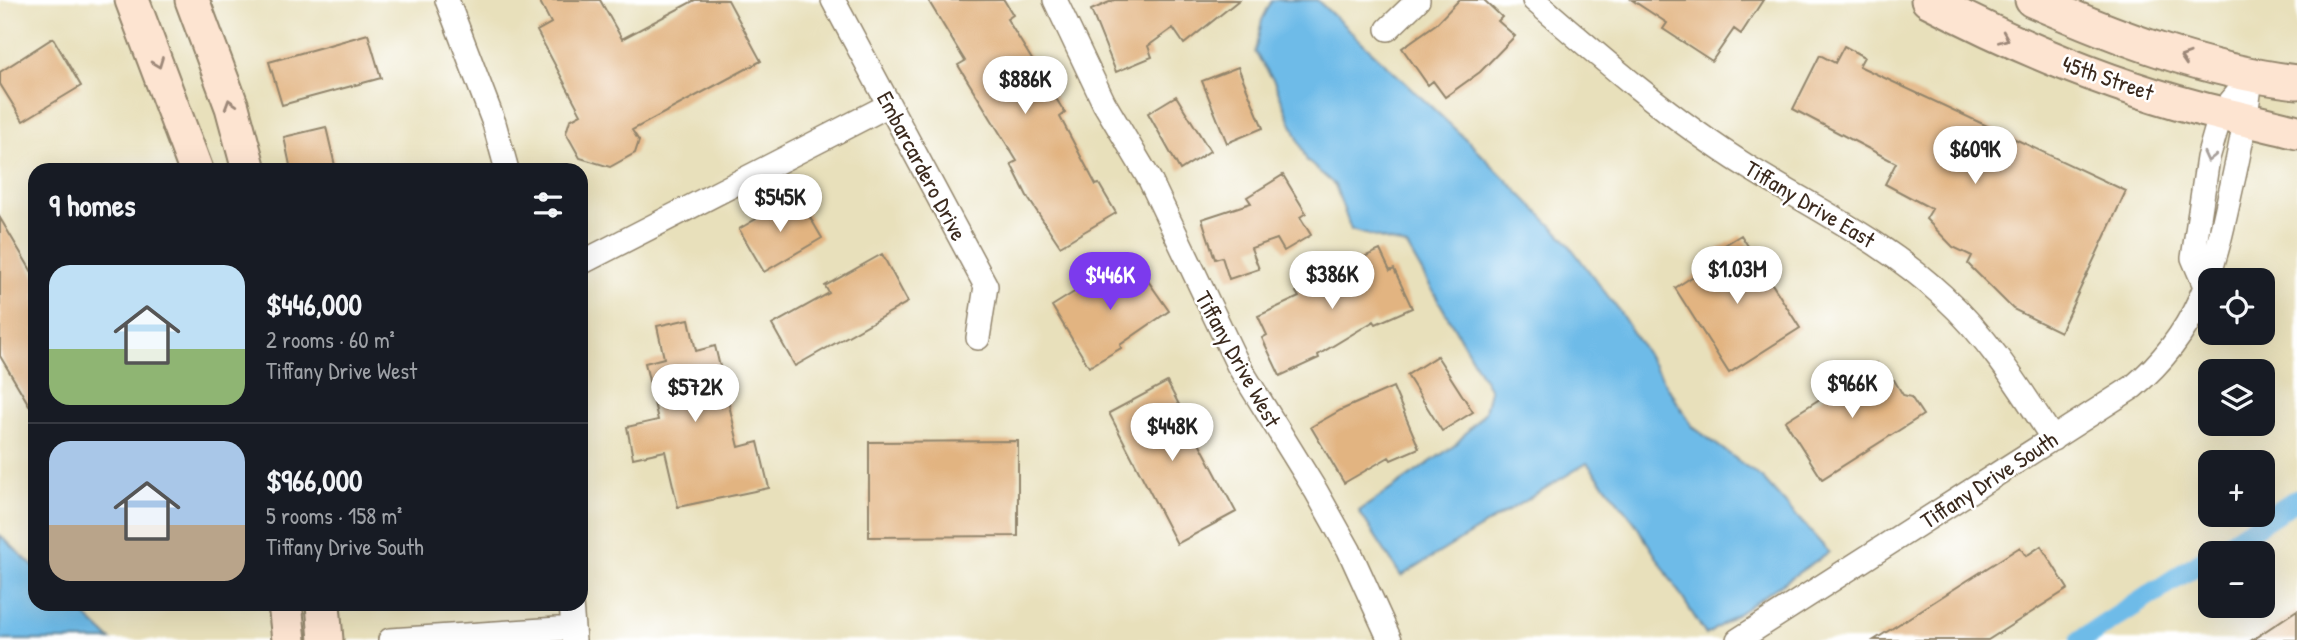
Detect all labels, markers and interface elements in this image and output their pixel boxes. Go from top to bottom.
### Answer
one-way arrow [1997,30,2009,44]
street label: 45th Street [2058,47,2159,108]
one-way arrow [2179,52,2191,67]
one-way arrow [150,56,164,68]
pin: $886K [976,57,1074,116]
text: $886K [999,63,1051,94]
street label: Embarcardero Drive [870,86,975,246]
one-way arrow [224,98,239,110]
pin: $609K [1926,127,2024,186]
text: $609K [1949,133,2001,164]
one-way arrow [2203,151,2217,163]
street label: Tiffany Drive East [1739,152,1882,255]
pin: $545K [731,174,829,234]
text: $545K [754,181,806,212]
text: 9 homes [49,185,136,225]
icon: filters [529,186,567,224]
pin: $1.03M [1680,246,1794,306]
pin: $446K [1061,252,1159,312]
pin: $386K [1283,252,1381,311]
text: $1.03M [1707,253,1767,284]
text: $386K [1305,258,1359,289]
text: $446K [1085,259,1135,290]
map controls [2198,268,2275,618]
button: locate [2198,268,2275,345]
text: $446,000 [266,284,362,324]
street label: Tiffany Drive West [1188,285,1289,433]
icon: home [105,293,189,377]
text: 2 rooms · 60 m² [266,324,395,355]
text: Tiffany Drive West [266,355,417,386]
button: layers [2198,359,2275,436]
pin: $966K [1803,360,1901,420]
pin: $572K [646,364,744,424]
text: $966K [1827,367,1877,398]
text: $572K [667,371,723,402]
pin: $448K [1123,404,1221,463]
text: $448K [1147,410,1197,441]
street label: Tiffany Drive South [1914,423,2064,536]
button: + [2198,450,2275,527]
text: $966,000 [266,460,363,500]
icon: home [105,469,189,553]
text: 5 rooms · 158 m² [266,500,402,531]
text: Tiffany Drive South [266,531,424,562]
button: − [2198,541,2275,618]

